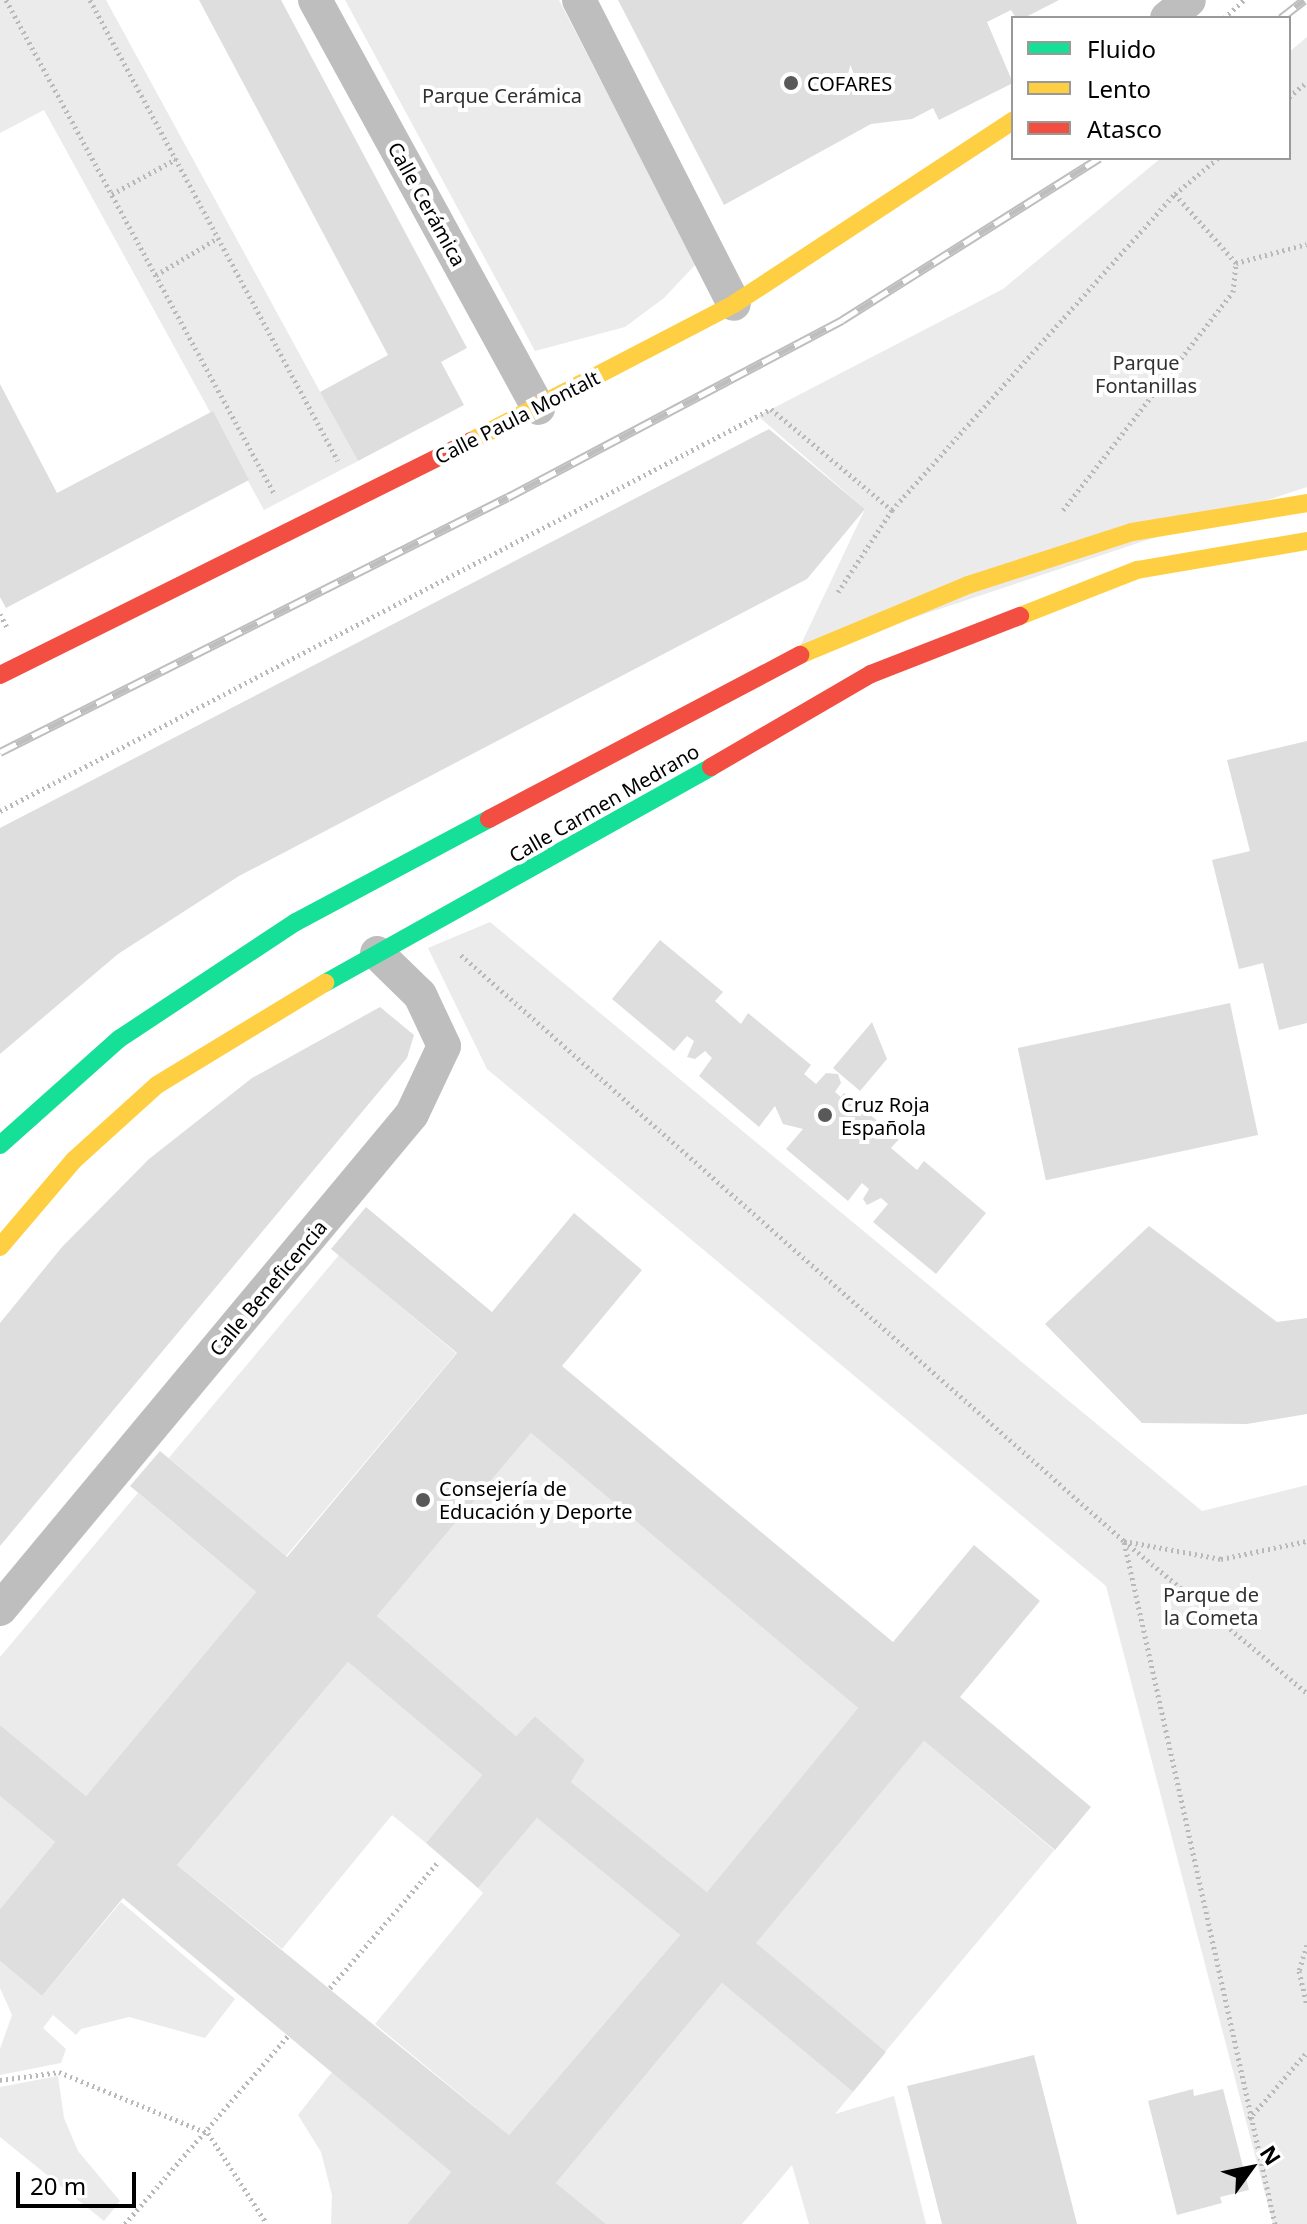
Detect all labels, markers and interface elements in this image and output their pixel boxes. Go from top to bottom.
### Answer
legend [1011,16,1291,160]
text: Fluido [1087,32,1156,65]
place label: COFARES [807,71,892,95]
text: Lento [1087,72,1151,105]
marker: COFARES [782,74,800,92]
park label: Parque Cerámica [422,83,582,107]
text: Atasco [1087,112,1162,145]
street label: Calle Cerámica [383,138,471,270]
park label: Parque Fontanillas [1095,350,1197,397]
street label: Calle Paula Montalt [431,365,603,469]
street label: Calle Carmen Medrano [505,739,703,867]
place label: Cruz Roja Española [841,1092,930,1139]
marker: Cruz Roja Española [816,1106,834,1124]
street label: Calle Beneficencia [204,1215,332,1361]
place label: Consejería de Educación y Deporte [439,1476,632,1523]
marker: Consejería de Educación y Deporte [414,1491,432,1509]
park label: Parque de la Cometa [1163,1583,1259,1630]
north arrow [1211,2128,1291,2208]
text: N [1254,2139,1289,2171]
scale bar [20,2156,140,2206]
text: 20 m [30,2169,86,2202]

